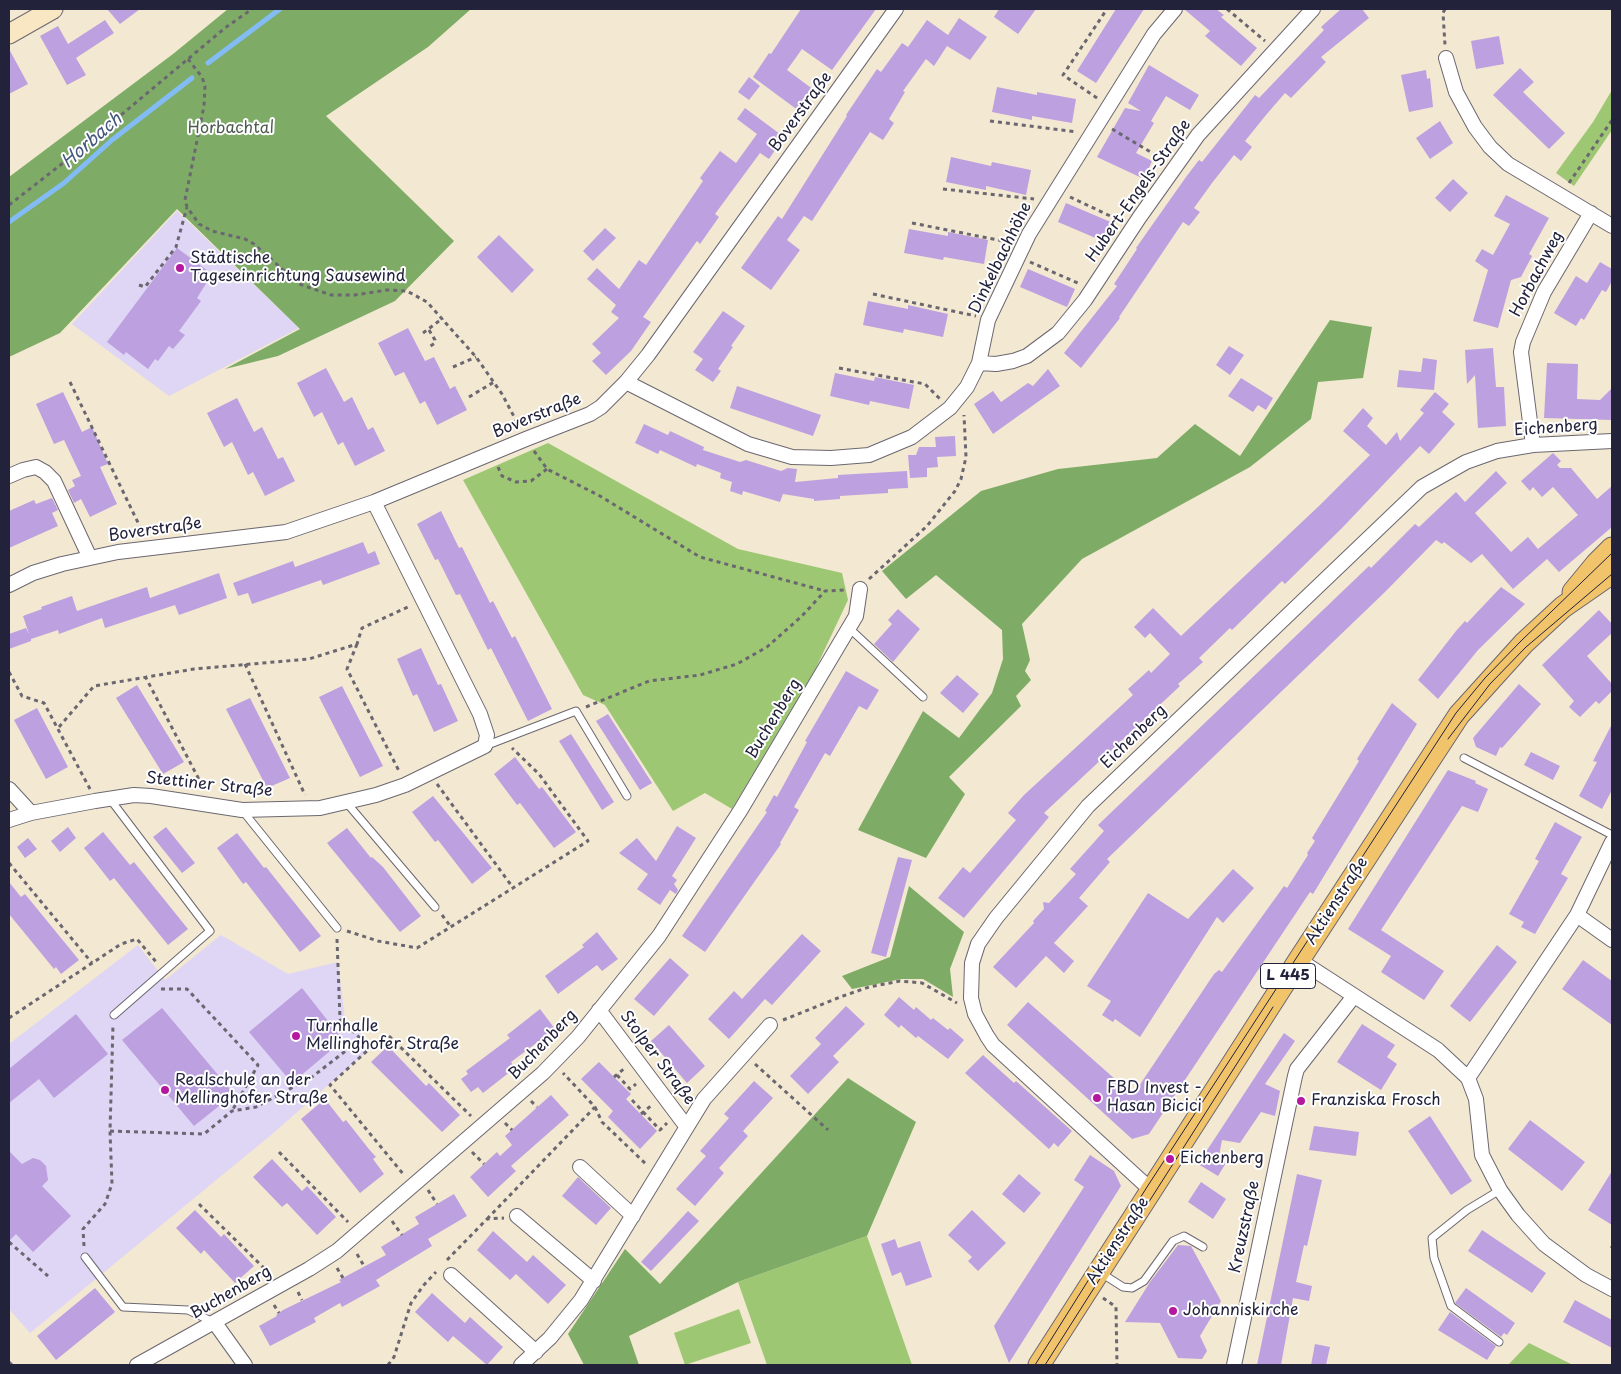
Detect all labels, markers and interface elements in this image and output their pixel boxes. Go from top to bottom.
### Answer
street label: Boverstraße [766,68,836,156]
water label: Horbach [57,109,127,173]
street label: Hubert-Engels-Straße [1083,116,1195,266]
park label: Horbachtal [188,119,274,139]
street label: Dinkelbachhöhe [966,199,1036,317]
street label: Horbachweg [1506,228,1568,320]
place label: Städtische Tageseinrichtung Sausewind [190,249,405,287]
marker: Städtische Tageseinrichtung Sausewind [174,262,186,274]
street label: Boverstraße [490,390,584,442]
street label: Eichenberg [1514,416,1598,440]
street label: Boverstraße [107,514,203,546]
street label: Buchenberg [743,676,805,762]
street label: Eichenberg [1097,701,1171,773]
street label: Stettiner Straße [145,769,273,801]
street label: Aktienstraße [1302,854,1372,948]
road number: L 445 [1260,964,1316,988]
street label: Buchenberg [505,1006,581,1084]
street label: Stolper Straße [615,1007,699,1109]
place label: Turnhalle Mellinghofer Straße [306,1017,459,1055]
marker: Turnhalle Mellinghofer Straße [290,1030,302,1042]
place label: Realschule an der Mellinghofer Straße [175,1071,328,1109]
place label: FBD Invest - Hasan Bicici [1107,1079,1202,1117]
marker: Realschule an der Mellinghofer Straße [159,1084,171,1096]
place label: Franziska Frosch [1311,1091,1441,1111]
marker: FBD Invest - Hasan Bicici [1091,1092,1103,1104]
marker: Franziska Frosch [1295,1095,1307,1107]
place label: Eichenberg [1180,1149,1264,1169]
marker: Eichenberg [1164,1153,1176,1165]
street label: Kreuzstraße [1226,1179,1264,1275]
street label: Aktienstraße [1083,1194,1153,1288]
street label: Buchenberg [187,1262,275,1324]
place label: Johanniskirche [1183,1301,1299,1321]
marker: Johanniskirche [1167,1305,1179,1317]

